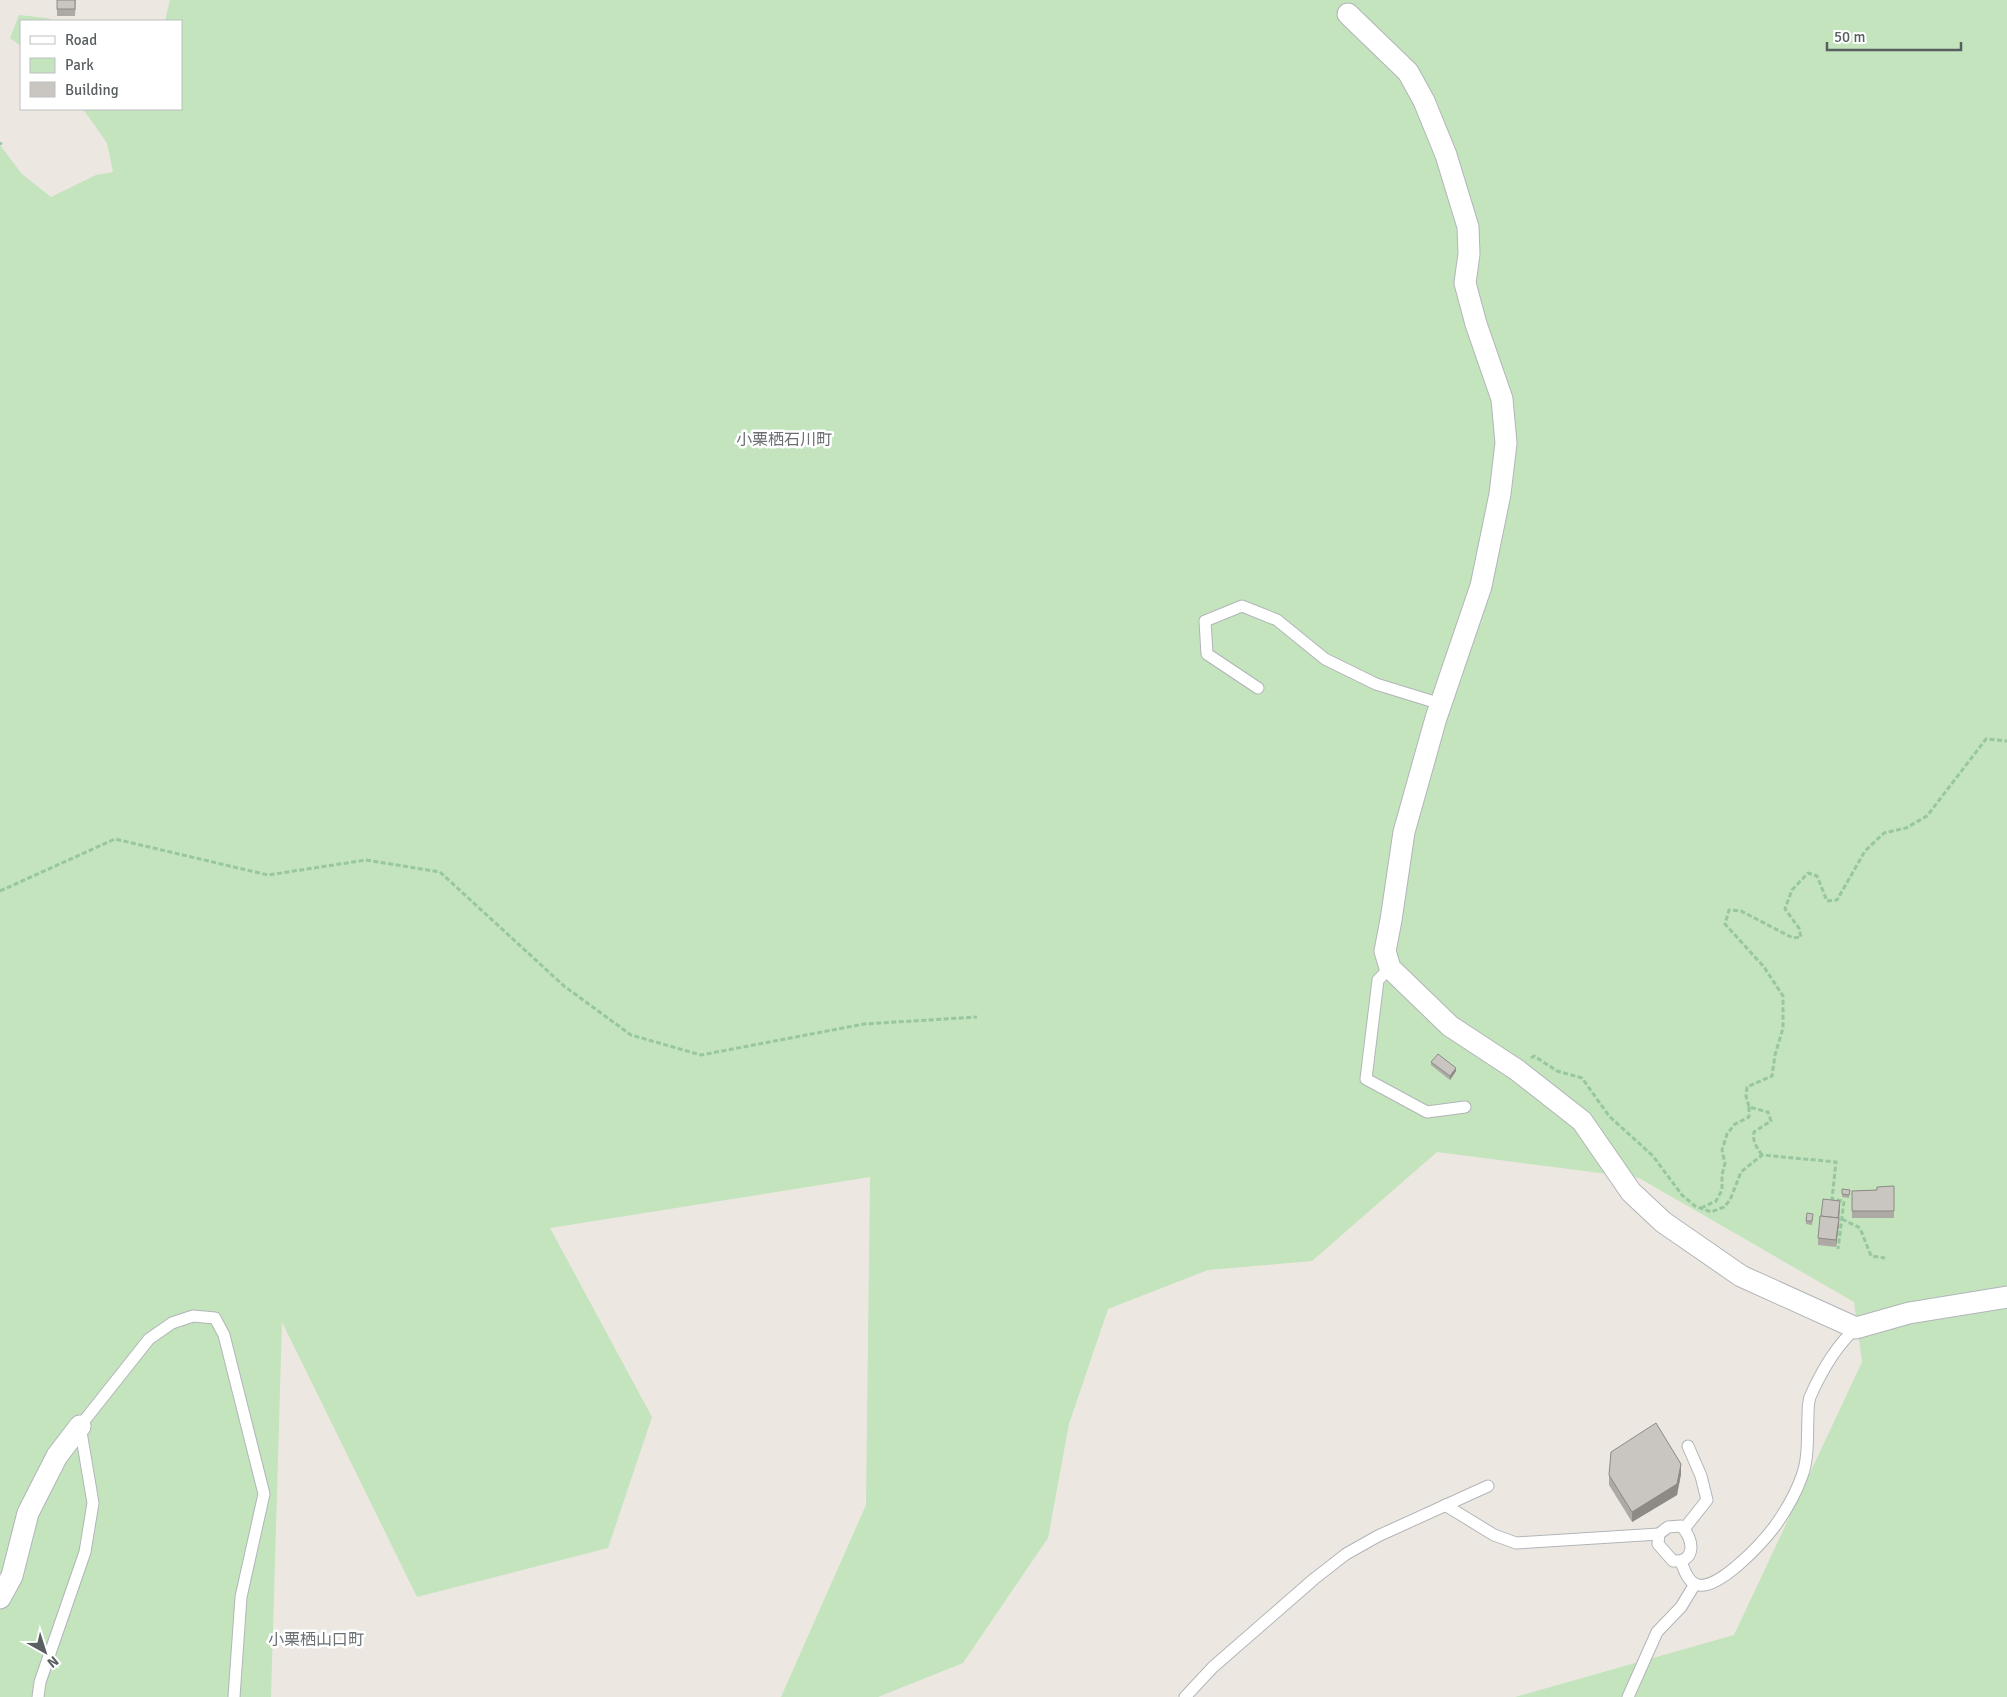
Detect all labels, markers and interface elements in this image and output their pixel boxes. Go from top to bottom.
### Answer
legend [20,20,182,110]
scale bar [1827,20,1961,52]
text: 50 m [1834,28,1865,46]
text: Road [65,31,97,49]
text: Park [65,56,94,74]
text: Building [65,81,119,99]
district label: 小栗栖石川町 [736,430,832,450]
north arrow [20,1627,70,1677]
district label: 小栗栖山口町 [268,1630,364,1650]
text: N [44,1652,62,1671]

